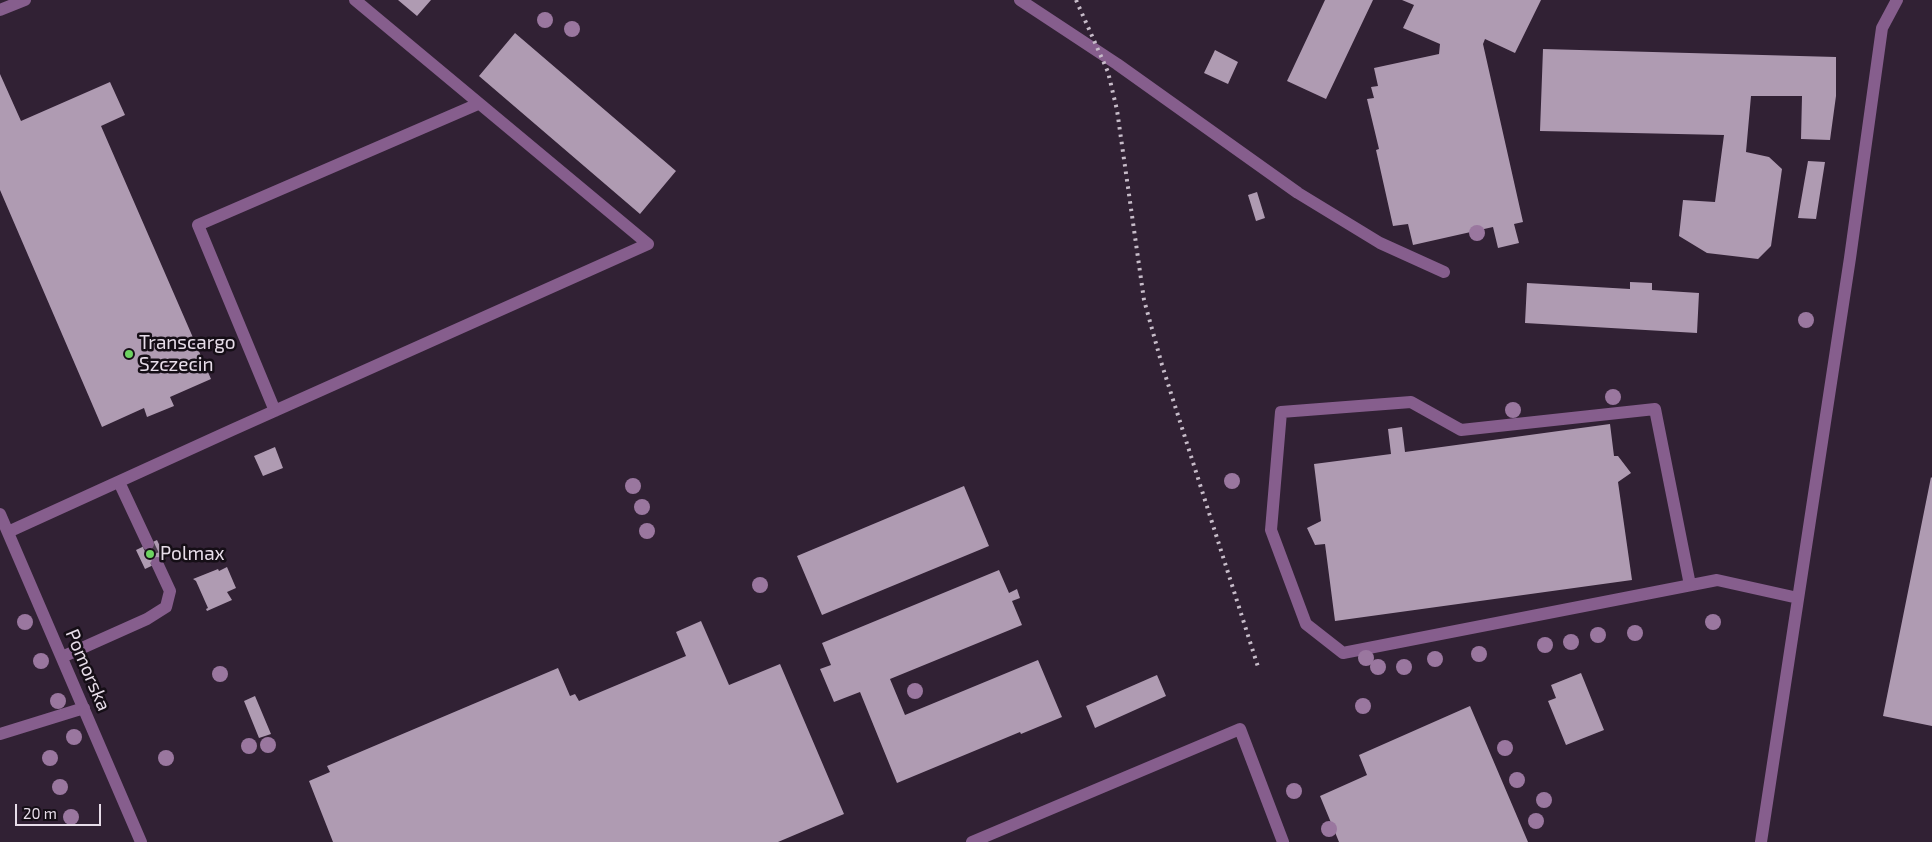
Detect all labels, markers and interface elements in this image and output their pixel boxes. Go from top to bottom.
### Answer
place label: Transcargo Szczecin [139,332,236,376]
marker: Transcargo Szczecin [123,348,135,360]
place label: Polmax [160,543,225,565]
marker: Polmax [144,548,156,560]
street label: Pomorska [61,626,115,714]
scale bar [18,794,104,826]
text: 20 m [23,804,57,822]

